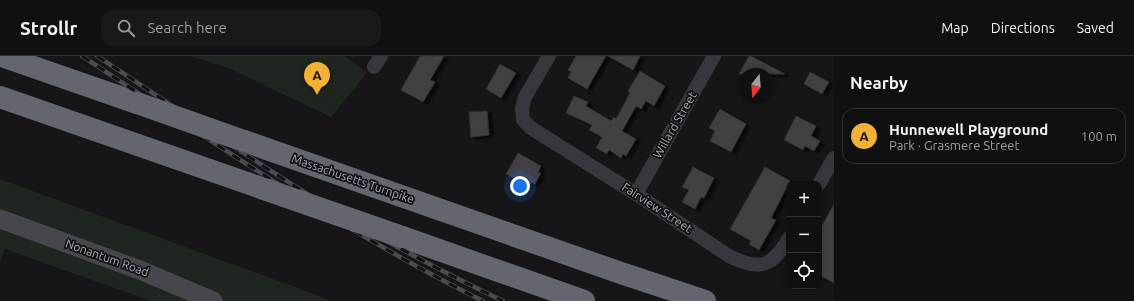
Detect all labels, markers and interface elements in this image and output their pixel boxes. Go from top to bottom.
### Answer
search box [101,10,381,46]
text: Strollr [20,17,77,39]
icon: search [115,17,137,39]
text: Search here [147,19,227,36]
text: Map [941,20,969,36]
text: Directions [991,20,1055,36]
text: Saved [1077,20,1114,36]
pin: A [304,62,330,95]
north arrow [738,68,774,104]
text: Nearby [850,73,908,92]
street label: Willard Street [650,89,699,160]
text: Hunnewell Playground [889,121,1048,138]
text: A [859,129,869,143]
text: 100 m [1081,129,1117,143]
text: Park · Grasmere Street [889,138,1020,152]
street label: Massachusetts Turnpike [290,151,416,206]
your location [510,176,530,196]
street label: Fairview Street [620,180,695,235]
map controls [786,181,822,289]
button: + [786,181,822,217]
button: − [786,217,822,253]
street label: Nonantum Road [64,236,151,279]
button: locate [786,253,822,289]

